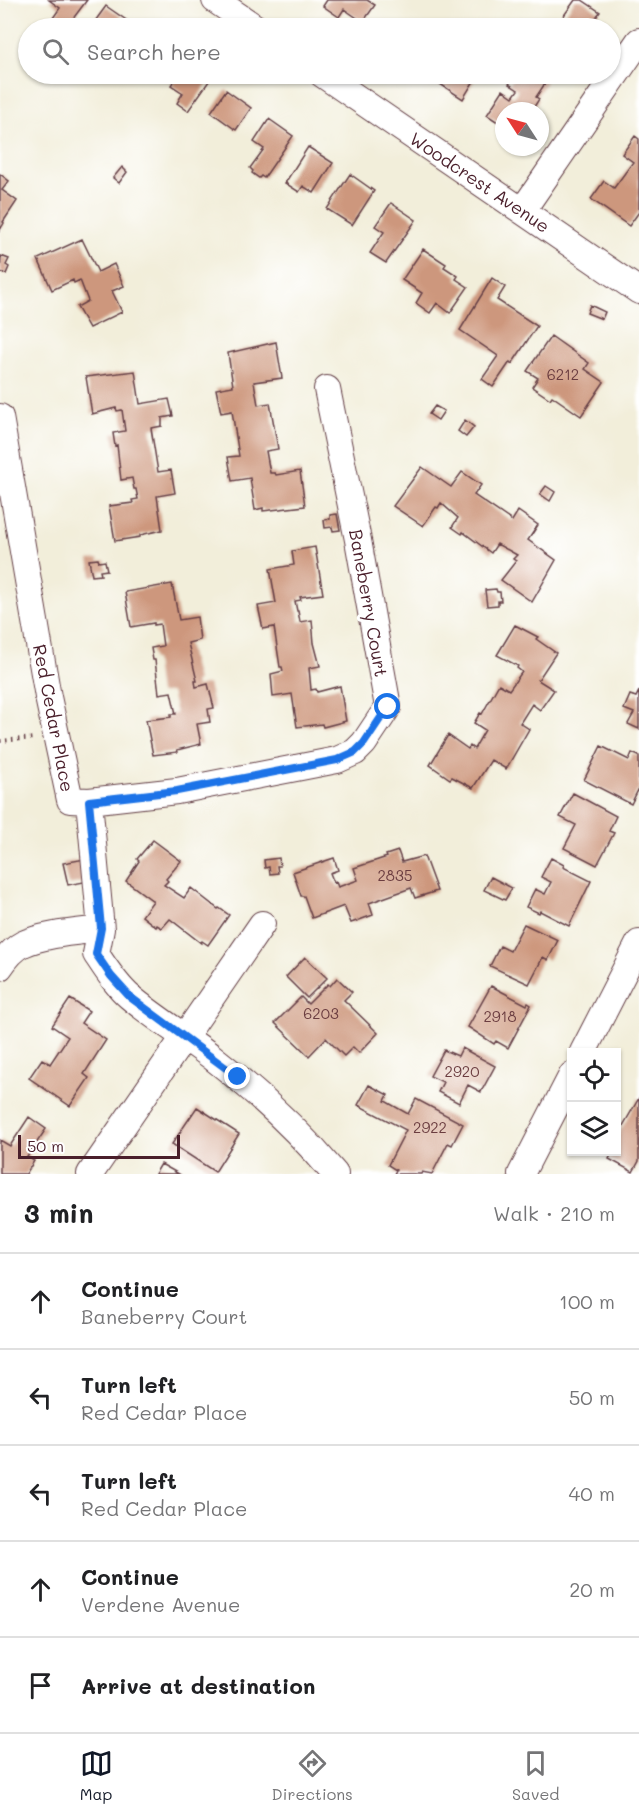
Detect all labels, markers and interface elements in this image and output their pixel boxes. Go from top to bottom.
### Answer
search box [18,18,621,84]
icon: search [39,35,72,68]
text: Search here [87,37,221,66]
north arrow [495,102,549,156]
street label: Woodcrest Avenue [405,126,555,238]
house number: 6212 [547,364,579,384]
street label: Baneberry Court [344,527,394,679]
street label: Red Cedar Place [28,642,80,794]
route start [374,693,400,719]
house number: 2835 [378,865,412,885]
house number: 6203 [303,1003,339,1023]
house number: 2918 [483,1006,517,1026]
map controls [567,1048,621,1156]
button: locate [567,1048,621,1102]
house number: 2920 [445,1061,479,1081]
route end [224,1063,250,1089]
button: layers [567,1102,621,1156]
house number: 2922 [413,1117,447,1137]
scale bar [18,1132,180,1160]
text: 50 m [27,1135,64,1156]
text: 3 min [24,1196,93,1230]
text: Walk · 210 m [493,1200,615,1226]
text: Continue [81,1274,179,1303]
icon: ahead [24,1285,57,1318]
text: 100 m [559,1288,615,1314]
text: Baneberry Court [81,1303,247,1329]
text: Turn left [81,1370,177,1399]
icon: left [24,1381,57,1414]
text: 50 m [569,1384,615,1410]
text: Red Cedar Place [81,1399,247,1425]
text: Turn left [81,1466,177,1495]
icon: left [24,1477,57,1510]
text: 40 m [569,1480,615,1506]
text: Red Cedar Place [81,1495,247,1521]
text: Continue [81,1562,179,1591]
icon: ahead [24,1573,57,1606]
text: 20 m [569,1576,615,1602]
text: Verdene Avenue [81,1591,240,1617]
icon: arrive [24,1669,57,1702]
text: Arrive at destination [81,1671,316,1700]
tab: Map [80,1747,113,1804]
tab: Directions [272,1747,353,1804]
tab: Saved [512,1747,559,1804]

